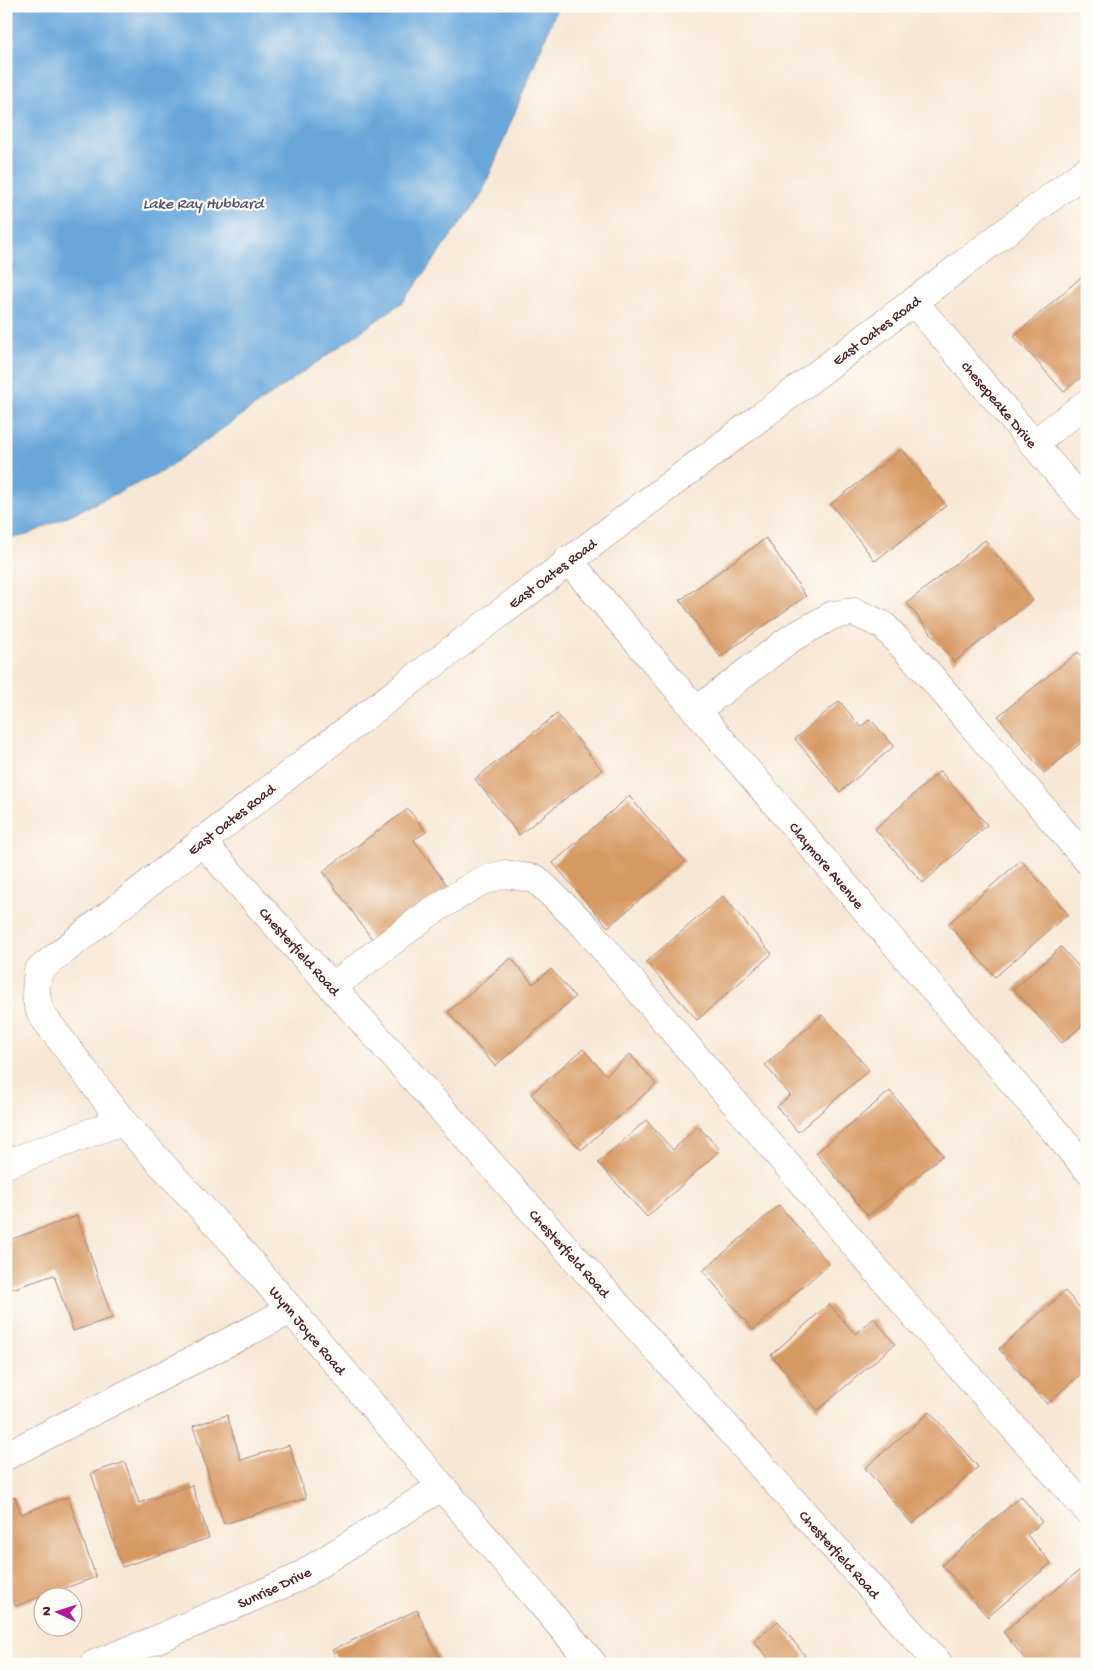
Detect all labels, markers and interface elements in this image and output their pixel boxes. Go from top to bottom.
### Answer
water label: Lake Ray Hubbard [143,196,265,215]
street label: East Oates Road [829,292,926,371]
street label: chesepeake Drive [957,358,1040,453]
street label: East Oates Road [505,535,602,614]
street label: East Oates Road [185,780,280,860]
street label: Claymore Avenue [784,819,867,913]
street label: Chesterfield Road [254,904,344,1001]
street label: Chesterfield Road [524,1206,614,1303]
street label: Wynn Joyce Road [264,1283,350,1380]
street label: Chesterfield Road [794,1507,884,1604]
street label: Sunrise Drive [235,1564,315,1614]
north arrow [32,1588,82,1638]
text: N [39,1606,56,1616]

